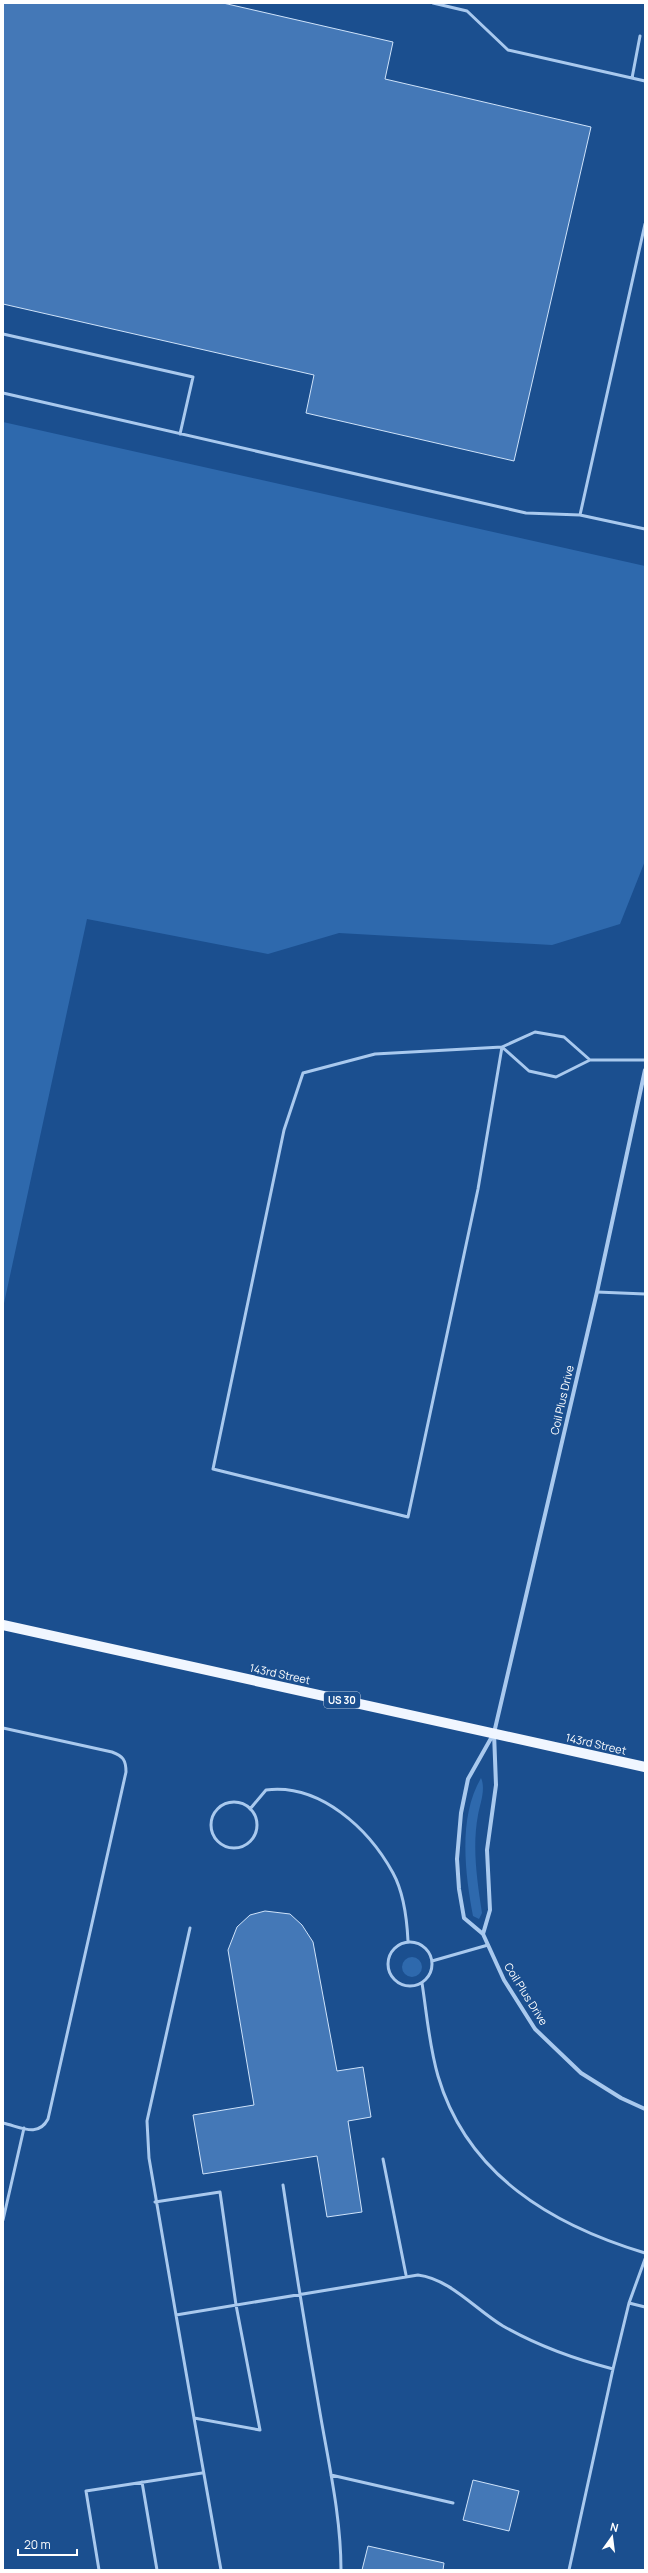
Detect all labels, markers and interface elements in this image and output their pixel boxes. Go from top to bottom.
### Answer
street label: Coil Plus Drive [546,1363,577,1436]
street label: 143rd Street [248,1660,312,1687]
road number: US 30 [324,1692,360,1708]
street label: 143rd Street [564,1729,628,1758]
street label: Coil Plus Drive [501,1960,552,2028]
north arrow [592,2517,632,2557]
text: N [609,2519,620,2535]
scale bar [18,2531,77,2557]
text: 20 m [24,2536,51,2553]

